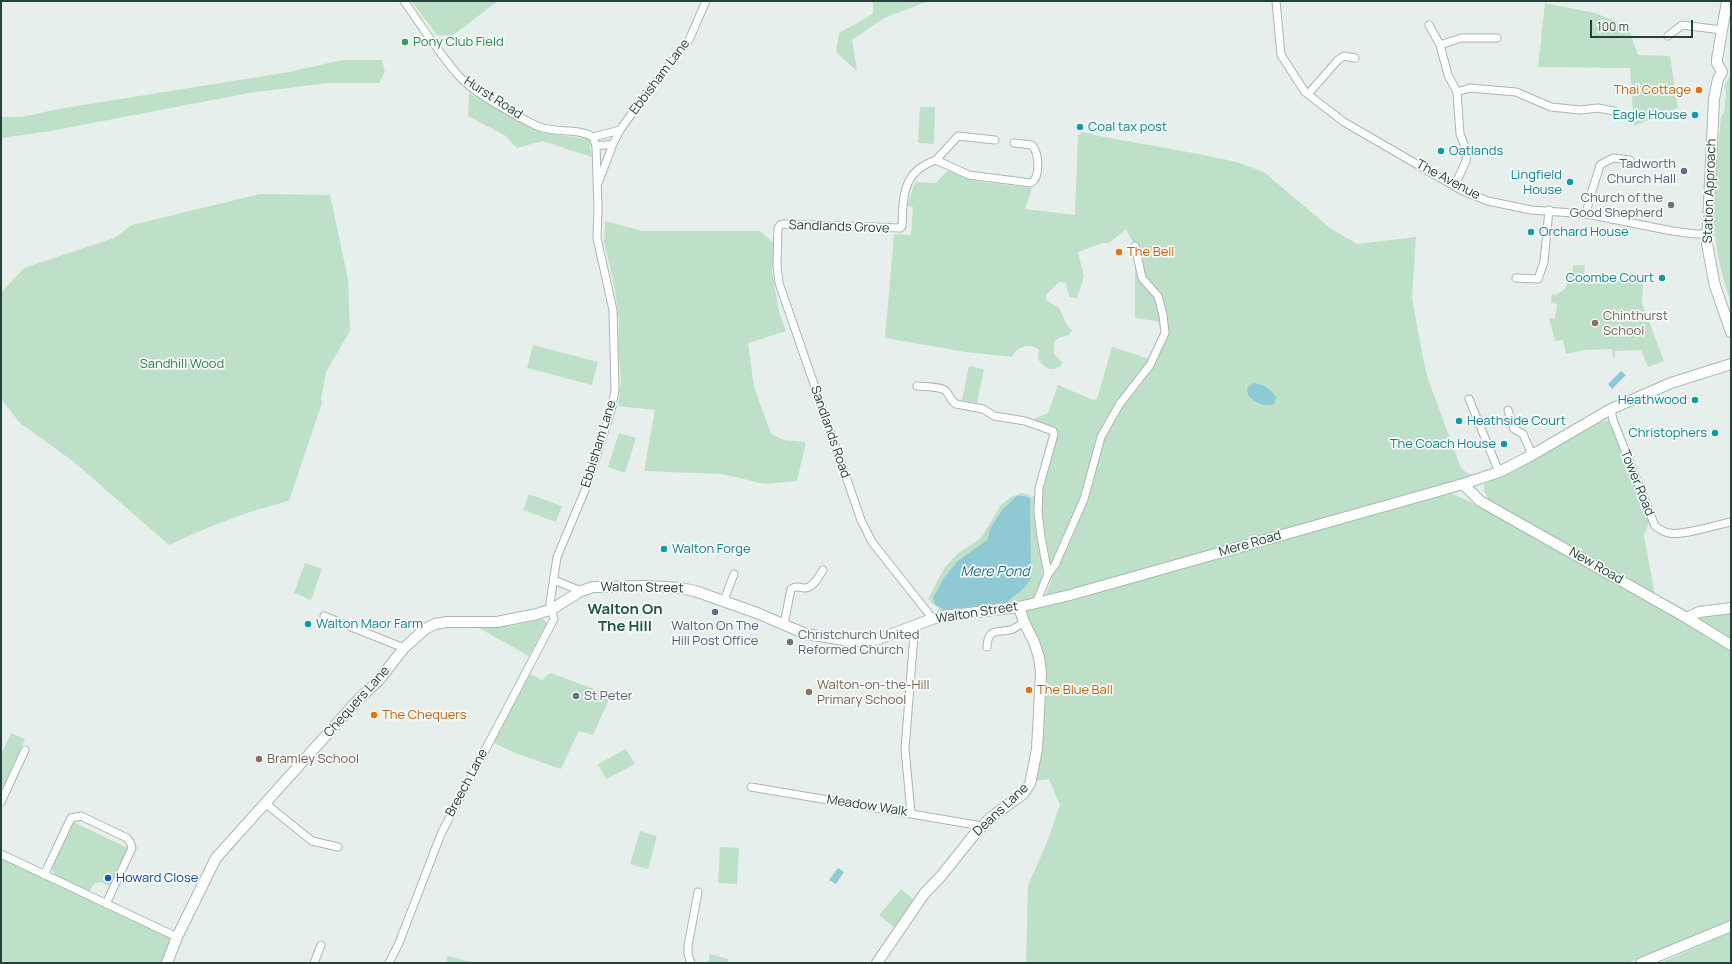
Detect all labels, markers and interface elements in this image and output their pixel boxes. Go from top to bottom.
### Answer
scale bar [1592,12,1695,38]
text: 100 m [1597,18,1629,35]
place label: Pony Club Field [413,34,504,50]
street label: Ebbisham Lane [627,36,693,118]
marker: Pony Club Field [400,37,410,47]
street label: Hurst Road [461,73,525,123]
place label: Thai Cottage [1614,82,1691,98]
marker: Thai Cottage [1694,85,1704,95]
place label: Eagle House [1613,107,1687,123]
marker: Eagle House [1690,110,1700,120]
place label: Coal tax post [1088,119,1167,135]
marker: Coal tax post [1075,122,1085,132]
street label: Station Approach [1700,138,1720,244]
place label: Oatlands [1449,143,1503,159]
marker: Oatlands [1436,146,1446,156]
place label: Tadworth Church Hall [1607,156,1676,187]
street label: The Avenue [1413,157,1483,203]
marker: Tadworth Church Hall [1679,166,1689,176]
place label: Lingfield House [1511,167,1562,198]
marker: Lingfield House [1565,177,1575,187]
place label: Church of the Good Shepherd [1570,190,1663,221]
marker: Church of the Good Shepherd [1666,200,1676,210]
street label: Sandlands Grove [788,217,890,237]
place label: Orchard House [1539,224,1629,240]
marker: Orchard House [1526,227,1536,237]
place label: The Bell [1127,244,1174,260]
marker: The Bell [1114,247,1124,257]
place label: Coombe Court [1566,270,1654,286]
marker: Coombe Court [1657,273,1667,283]
place label: Chinthurst School [1603,308,1668,339]
marker: Chinthurst School [1590,318,1600,328]
park label: Sandhill Wood [140,356,224,372]
street label: Sandlands Road [807,384,853,480]
place label: Heathwood [1618,392,1687,408]
marker: Heathwood [1690,395,1700,405]
street label: Ebbisham Lane [578,399,620,489]
place label: Heathside Court [1467,413,1566,429]
marker: Heathside Court [1454,416,1464,426]
place label: Christophers [1629,425,1707,441]
marker: Christophers [1710,428,1720,438]
place label: The Coach House [1390,436,1496,452]
marker: The Coach House [1499,439,1509,449]
street label: Tower Road [1617,448,1657,518]
street label: Mere Road [1217,528,1283,560]
place label: Walton Forge [672,541,751,557]
marker: Walton Forge [659,544,669,554]
street label: New Road [1566,544,1626,588]
water label: Mere Pond [960,564,1030,580]
street label: Walton Street [600,579,684,597]
street label: Walton Street [935,599,1019,627]
district label: Walton On The Hill [587,601,663,636]
marker: Walton On The Hill Post Office [710,607,720,617]
place label: Walton Maor Farm [316,616,423,632]
place label: Walton On The Hill Post Office [671,618,759,649]
marker: Walton Maor Farm [303,619,313,629]
place label: Christchurch United Reformed Church [798,627,919,658]
marker: Christchurch United Reformed Church [785,637,795,647]
street label: Chequers Lane [321,663,393,741]
place label: Walton-on-the-Hill Primary School [817,677,930,708]
place label: The Blue Ball [1037,682,1113,698]
marker: The Blue Ball [1024,685,1034,695]
marker: Walton-on-the-Hill Primary School [804,687,814,697]
place label: St Peter [584,688,632,704]
marker: St Peter [571,691,581,701]
place label: The Chequers [382,707,467,723]
marker: The Chequers [369,710,379,720]
street label: Breech Lane [443,747,491,819]
place label: Bramley School [267,751,359,767]
marker: Bramley School [254,754,264,764]
street label: Deans Lane [970,781,1032,839]
street label: Meadow Walk [825,792,909,820]
place label: Howard Close [116,870,198,886]
marker: Howard Close [103,873,113,883]

